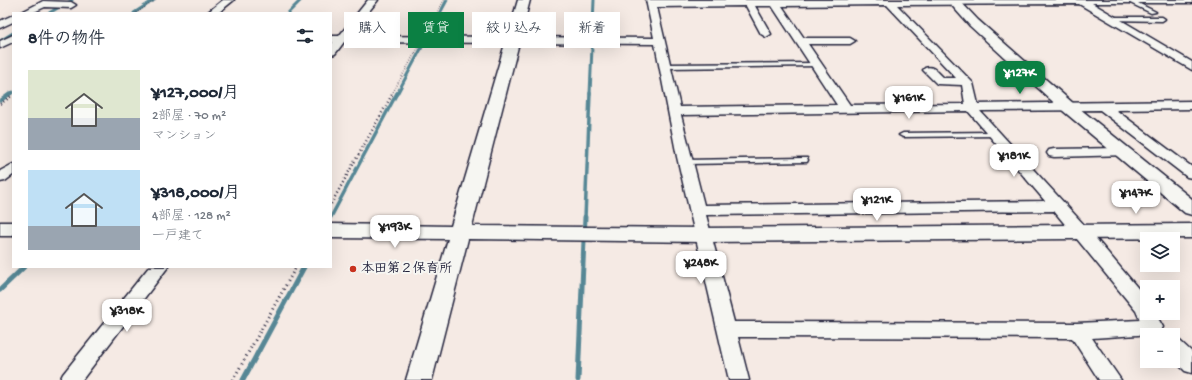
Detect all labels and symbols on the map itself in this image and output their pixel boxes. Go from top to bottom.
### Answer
pin: ¥127K [992,61,1048,95]
pin: ¥161K [881,86,937,120]
pin: ¥181K [986,144,1042,178]
pin: ¥147K [1108,181,1164,215]
pin: ¥121K [849,188,905,222]
pin: ¥193K [367,215,423,249]
pin: ¥248K [673,251,729,285]
place label: 本田第２保育所 [361,261,452,277]
marker: 本田第２保育所 [348,264,358,274]
pin: ¥318K [99,299,155,333]

